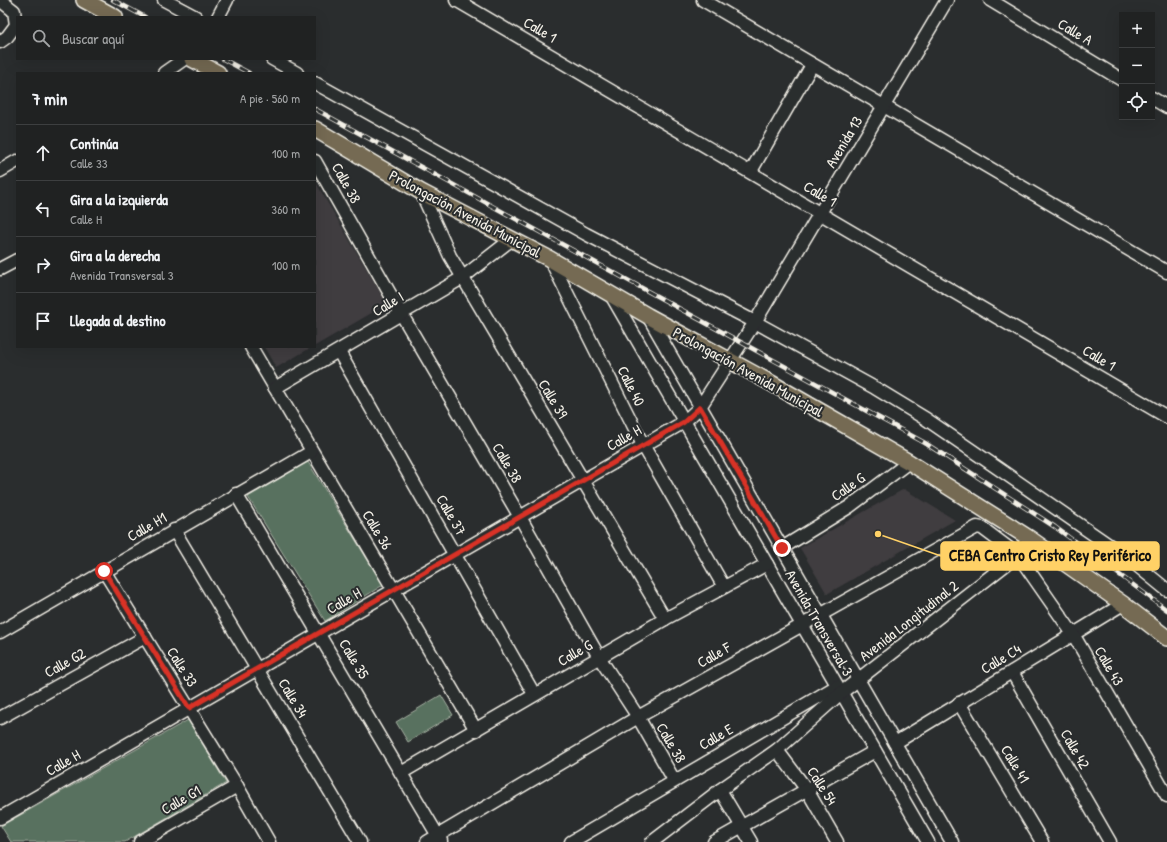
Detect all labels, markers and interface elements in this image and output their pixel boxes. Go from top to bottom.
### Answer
street label: Calle 1 [520,12,561,48]
map controls [1119,12,1155,120]
button: + [1119,12,1155,48]
street label: Calle A [1054,13,1097,51]
search box [16,16,316,60]
icon: search [30,27,52,49]
text: Buscar aquí [62,28,125,49]
button: − [1119,48,1155,84]
button: locate [1119,84,1155,120]
text: 7 min [32,87,67,110]
text: A pie · 560 m [240,89,300,107]
street label: Avenida 13 [820,112,867,171]
text: Continúa [70,133,118,154]
icon: ahead [32,142,54,164]
text: 100 m [272,144,300,162]
text: Calle 33 [70,154,108,172]
street label: Calle 38 [327,159,366,207]
street label: Prolongación Avenida Municipal [386,165,545,263]
street label: Calle 1 [800,175,841,212]
text: Gira a la izquierda [70,189,168,210]
icon: left [32,198,54,220]
text: 360 m [271,200,300,218]
text: Calle H [70,210,102,228]
text: Gira a la derecha [70,245,160,266]
icon: right [32,254,54,276]
text: 100 m [272,256,300,274]
text: Avenida Transversal 3 [70,266,173,284]
street label: Calle I [368,286,408,321]
icon: arrive [32,310,54,332]
text: Llegada al destino [70,310,166,331]
street label: Prolongación Avenida Municipal [669,321,827,422]
street label: Calle 1 [1079,339,1120,376]
street label: Calle 40 [612,362,651,410]
street label: Calle 39 [534,375,574,423]
street label: Calle H [602,419,645,456]
street label: Calle 38 [488,439,527,487]
street label: Calle G [826,467,870,506]
street label: Calle 37 [431,490,472,539]
street label: Calle 36 [357,506,397,553]
street label: Calle H1 [123,507,170,546]
route end [773,539,791,557]
callout: CEBA Centro Cristo Rey Periférico [941,542,1159,570]
text: CEBA Centro Cristo Rey Periférico [949,544,1152,567]
route start [95,562,113,580]
street label: Avenida Transversal 3 [780,566,859,680]
street label: Avenida Longitudinal 2 [855,575,963,666]
street label: Calle H [322,582,365,619]
street label: Calle G [553,634,597,671]
street label: Calle 35 [334,635,375,683]
street label: Calle F [693,636,735,673]
street label: Calle C4 [977,638,1025,679]
street label: Calle 43 [1090,642,1129,690]
street label: Calle G2 [40,643,89,682]
street label: Calle 33 [162,643,203,691]
street label: Calle 34 [274,674,314,722]
street label: Calle E [695,718,737,755]
street label: Calle 38 [652,719,691,767]
street label: Calle 42 [1056,725,1095,772]
street label: Calle 41 [996,741,1035,787]
street label: Calle H [41,744,84,781]
street label: Calle 54 [802,762,843,809]
street label: Calle G1 [157,780,204,819]

